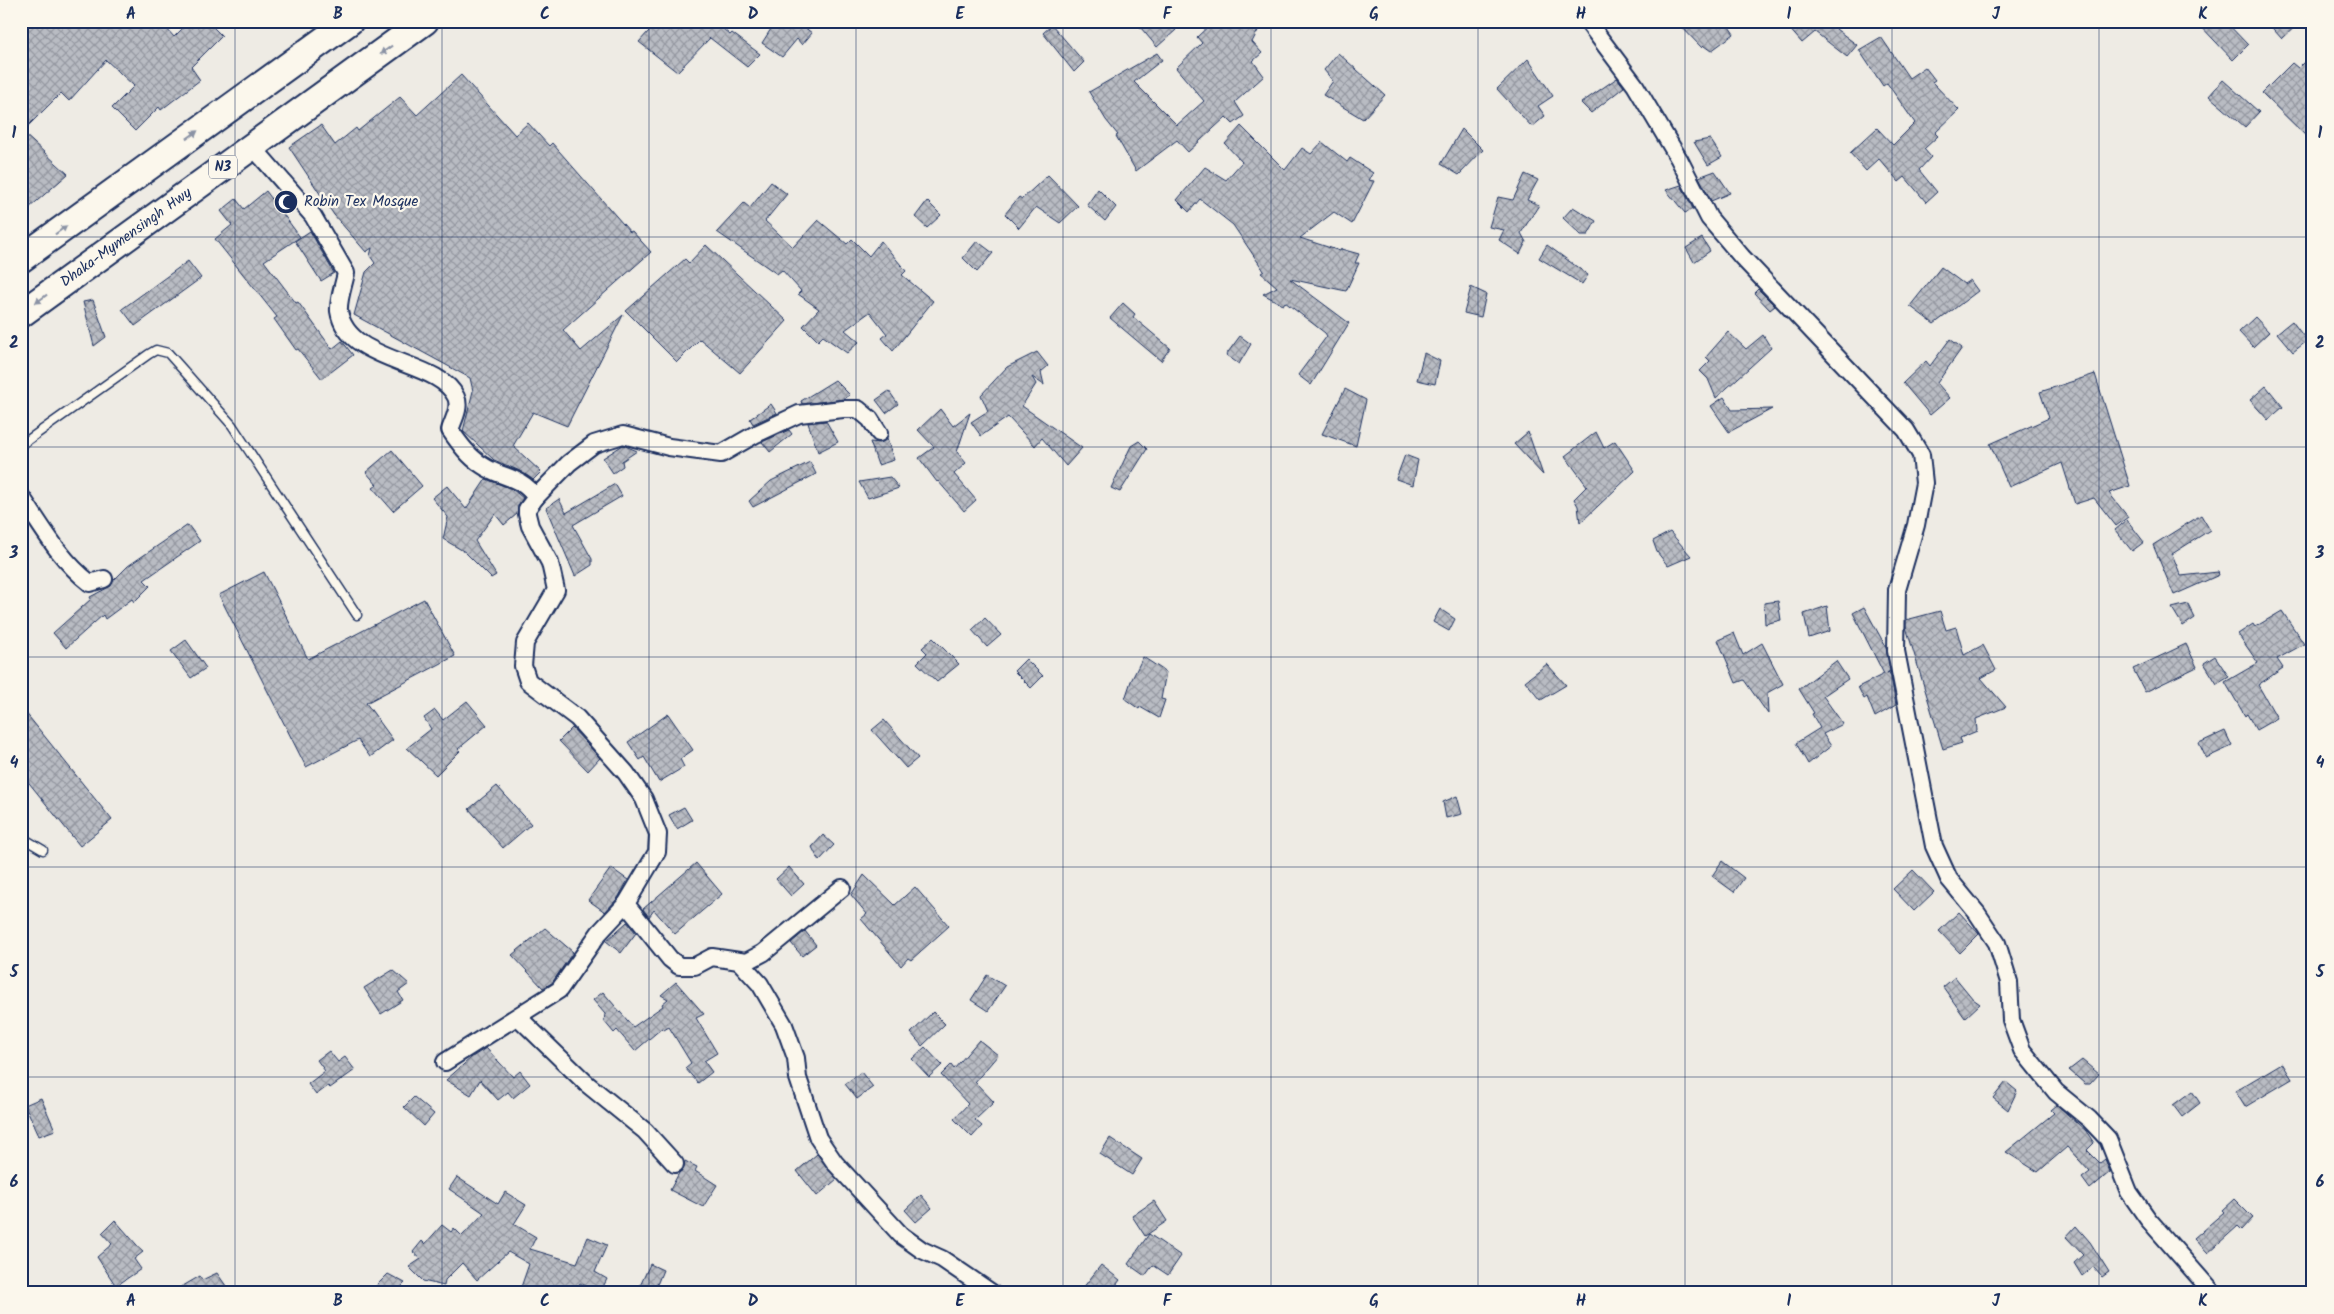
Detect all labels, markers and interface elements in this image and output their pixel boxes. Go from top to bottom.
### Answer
text: A [126,2,136,27]
text: B [333,2,343,27]
text: C [540,2,550,27]
text: D [748,2,759,27]
text: E [956,2,966,27]
text: F [1163,2,1173,27]
text: G [1369,2,1379,27]
text: H [1576,2,1586,27]
text: I [1787,2,1792,27]
text: J [1992,2,2001,27]
text: K [2198,2,2208,27]
one-way arrow [379,45,393,55]
text: 1 [12,121,17,146]
text: 1 [2318,121,2323,146]
one-way arrow [186,130,199,140]
road number: N3 [209,156,237,178]
street label: Dhaka-Mymensingh Hwy [55,181,198,294]
mosque icon: Robin Tex Mosque [273,189,299,215]
place label: Robin Tex Mosque [304,190,419,214]
one-way arrow [54,225,68,235]
one-way arrow [34,294,48,304]
text: 2 [9,331,19,356]
text: 2 [2315,331,2325,356]
text: 3 [9,541,19,566]
text: 3 [2315,541,2325,566]
text: 4 [10,751,19,776]
text: 4 [2316,751,2325,776]
text: 5 [9,960,20,985]
text: 5 [2315,960,2326,985]
text: 6 [10,1170,19,1195]
text: 6 [2316,1170,2325,1195]
text: A [126,1289,136,1314]
text: B [333,1289,343,1314]
text: C [540,1289,550,1314]
text: D [748,1289,759,1314]
text: E [956,1289,966,1314]
text: F [1163,1289,1173,1314]
text: G [1369,1289,1379,1314]
text: H [1576,1289,1586,1314]
text: I [1787,1289,1792,1314]
text: J [1992,1289,2001,1314]
text: K [2198,1289,2208,1314]

